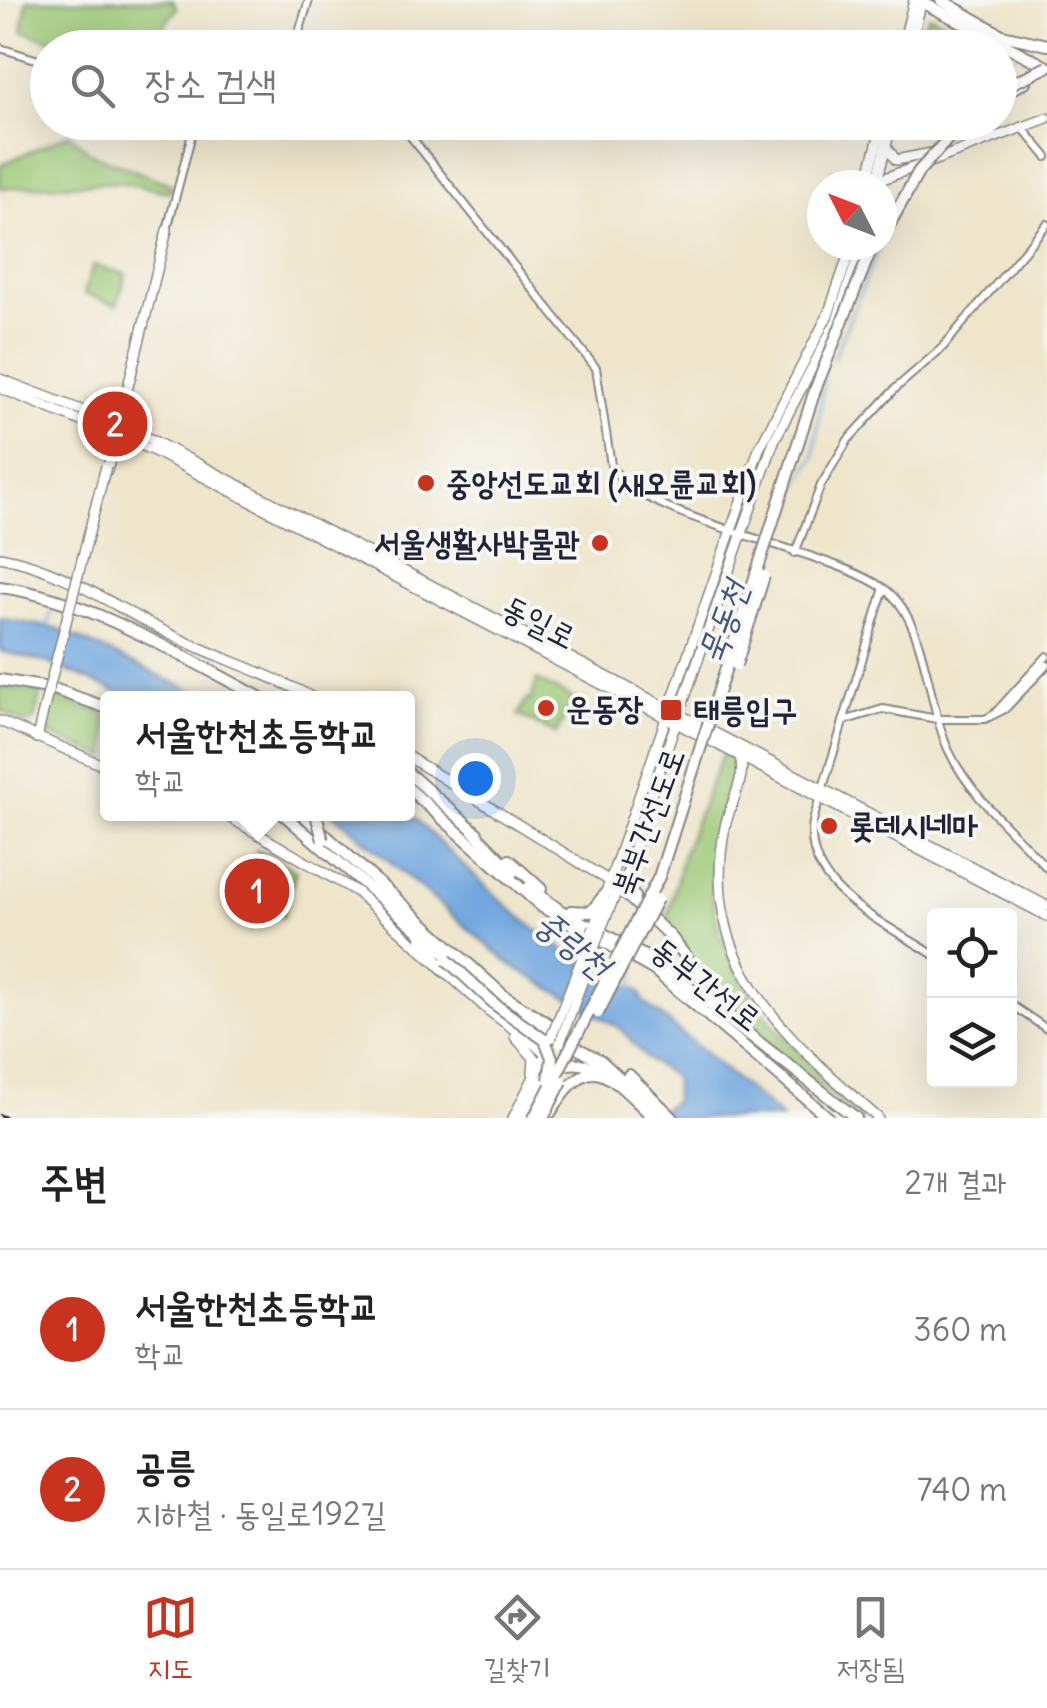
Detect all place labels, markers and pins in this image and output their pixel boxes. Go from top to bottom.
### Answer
pin: 2 [82,386,148,462]
place label: 중앙선도교회 (새오륜교회) [446,462,756,503]
marker: 중앙선도교회 (새오륜교회) [415,472,437,494]
place label: 서울생활사박물관 [374,522,580,563]
marker: 서울생활사박물관 [589,532,611,554]
place label: 운동장 [566,687,644,728]
place label: 태릉입구 [694,689,797,730]
marker: 운동장 [535,697,557,719]
marker: 태릉입구 [658,697,684,723]
place label: 롯데시네마 [849,805,978,846]
marker: 롯데시네마 [818,815,840,837]
pin: 1 [224,854,290,928]

